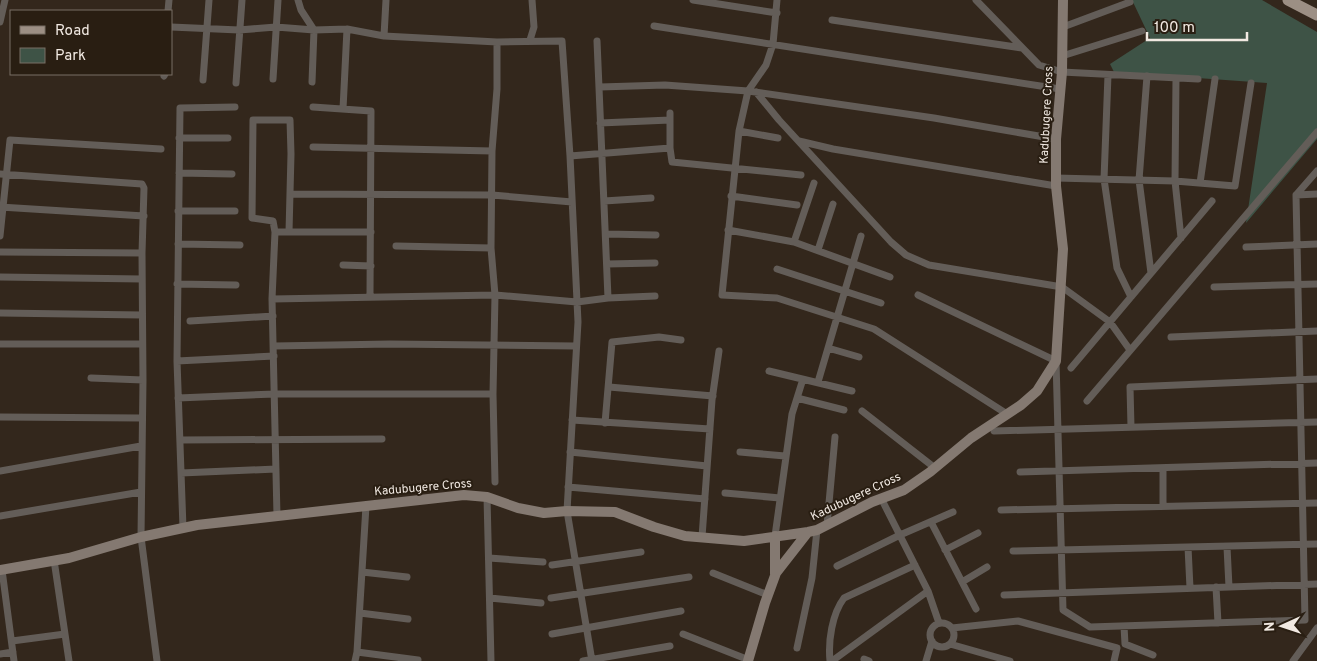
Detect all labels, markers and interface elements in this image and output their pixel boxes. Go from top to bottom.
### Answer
legend [10,10,172,75]
scale bar [1147,10,1247,42]
text: 100 m [1154,19,1195,38]
text: Road [55,22,90,41]
text: Park [55,47,86,66]
street label: Kadubugere Cross [1036,66,1058,164]
street label: Kadubugere Cross [808,469,904,525]
street label: Kadubugere Cross [373,476,473,500]
north arrow [1257,601,1307,651]
text: N [1262,621,1279,632]

